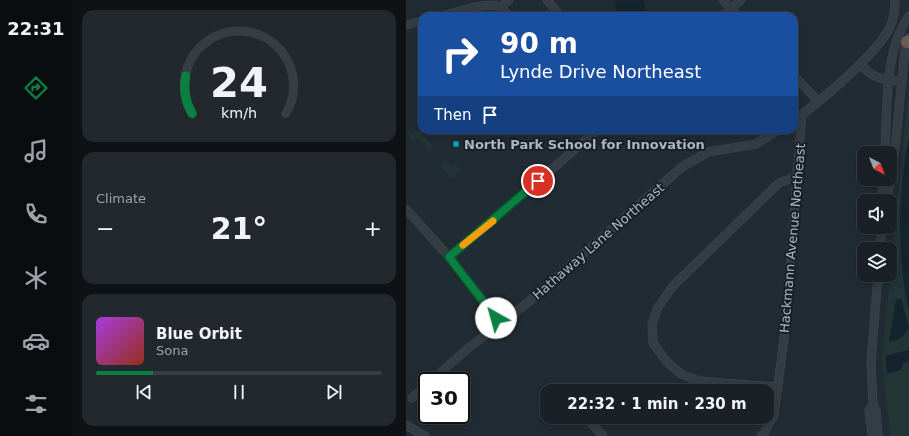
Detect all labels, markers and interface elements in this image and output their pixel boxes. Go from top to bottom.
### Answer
text: 22:31 [7,18,65,39]
text: 90 m [500,27,578,60]
icon: right [434,28,486,80]
text: 24 [210,58,268,107]
text: Lynde Drive Northeast [500,61,701,82]
icon: directions [22,74,50,102]
icon: arrive [479,104,501,126]
text: km/h [221,105,257,121]
text: Then [434,106,471,124]
icon: music [22,137,50,165]
place label: North Park School for Innovation [464,137,705,152]
marker: North Park School for Innovation [451,139,461,149]
street label: Hackmann Avenue Northeast [777,143,808,333]
north arrow [857,146,897,186]
map controls [857,146,897,282]
pin [521,164,555,198]
icon: arrive [527,170,549,192]
street label: Hathaway Lane Northeast [530,180,667,303]
text: Climate [96,191,146,206]
button: sound [857,194,897,234]
icon: phone [22,200,50,228]
text: 21° [211,211,267,246]
text: − [96,216,114,241]
text: + [364,216,382,241]
button: layers [857,242,897,282]
icon: climate [22,264,50,292]
position arrow [475,297,517,339]
text: Blue Orbit [156,325,242,343]
icon: car [22,327,50,355]
text: Sona [156,343,188,358]
speed limit sign: 30 [418,372,470,424]
icon: previous [133,381,155,403]
icon: pause [228,381,250,403]
icon: next [323,381,345,403]
icon: filters [22,390,50,418]
text: 22:32 · 1 min · 230 m [567,395,747,413]

